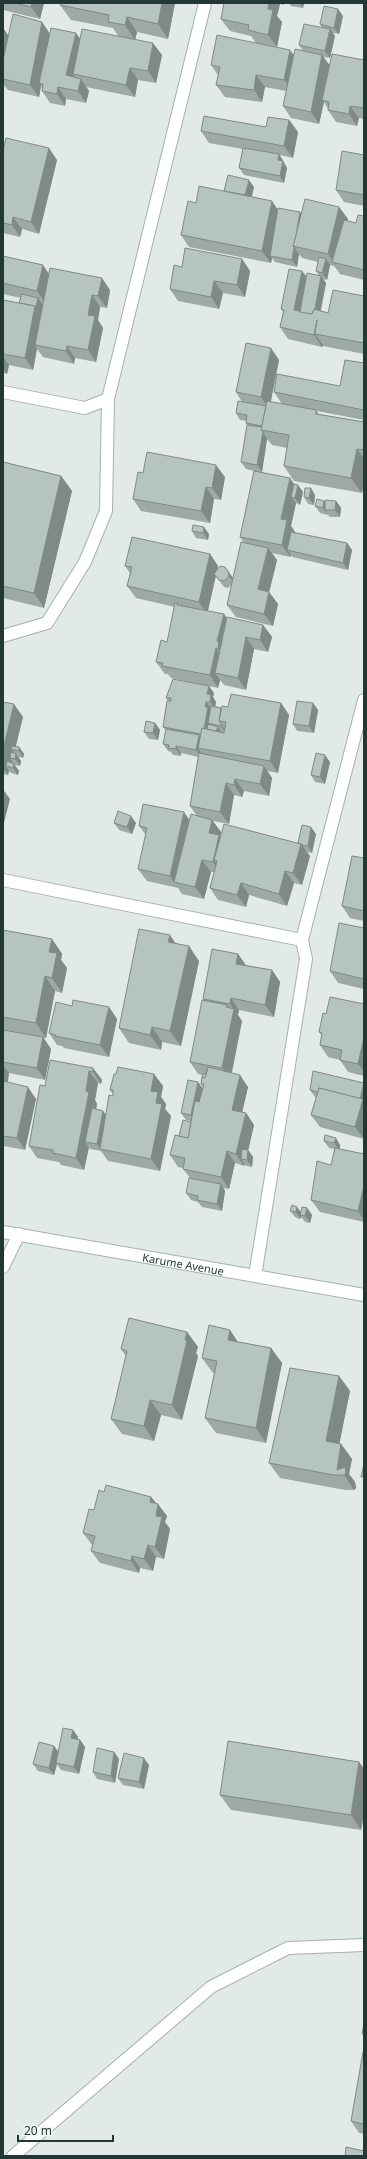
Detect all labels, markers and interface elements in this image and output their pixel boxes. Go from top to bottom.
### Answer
street label: Karume Avenue [141,1249,225,1278]
scale bar [18,2117,113,2143]
text: 20 m [24,2122,52,2139]

